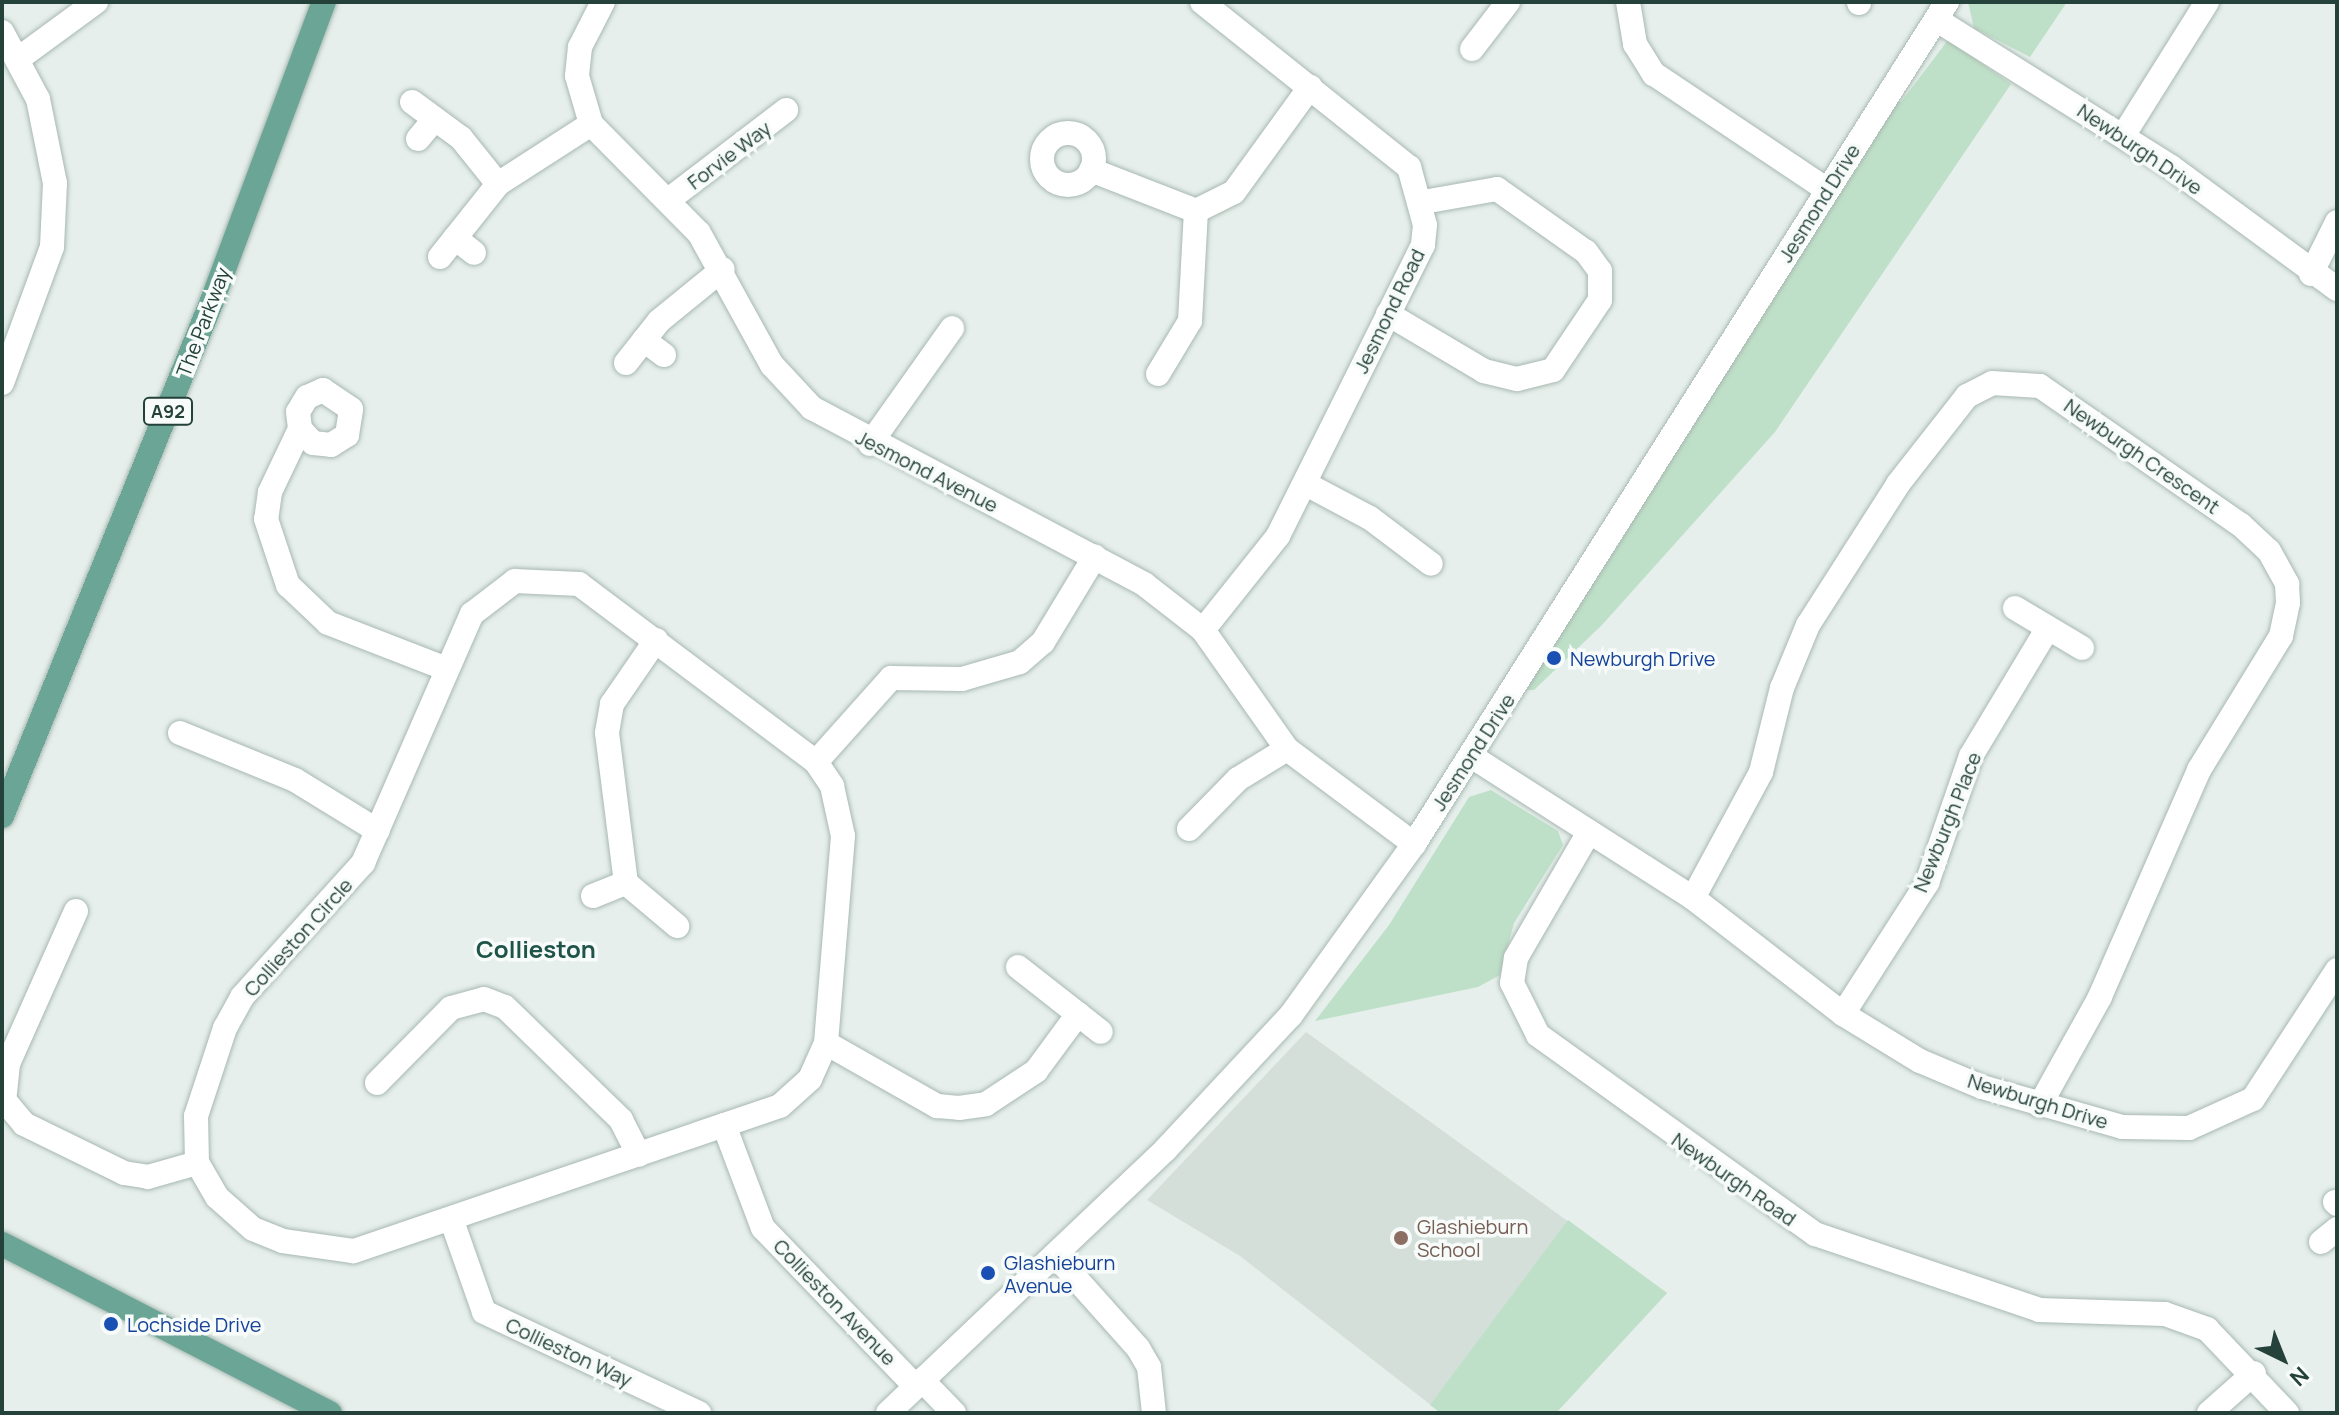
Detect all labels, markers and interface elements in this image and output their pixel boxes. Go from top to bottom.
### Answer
street label: Newburgh Drive [2073,98,2207,200]
street label: Forvie Way [683,116,775,194]
street label: Jesmond Drive [1773,140,1865,266]
street label: Jesmond Road [1349,245,1429,377]
street label: The Parkway [171,264,235,380]
street label: Newburgh Crescent [2060,393,2224,519]
road number: A92 [142,397,194,425]
street label: Jesmond Avenue [852,425,1002,517]
place label: Newburgh Drive [1570,646,1715,670]
marker: Newburgh Drive [1545,649,1563,667]
street label: Jesmond Drive [1426,689,1520,815]
street label: Newburgh Place [1908,748,1986,896]
street label: Collieston Circle [239,873,357,1001]
district label: Collieston [476,935,596,963]
street label: Newburgh Drive [1965,1068,2111,1134]
street label: Newburgh Road [1667,1127,1801,1231]
place label: Glashieburn School [1417,1214,1528,1261]
marker: Glashieburn School [1392,1229,1410,1247]
street label: Collieston Avenue [769,1234,901,1370]
place label: Glashieburn Avenue [1004,1250,1115,1297]
marker: Glashieburn Avenue [979,1264,997,1282]
place label: Lochside Drive [127,1312,261,1336]
street label: Collieston Way [502,1312,636,1392]
marker: Lochside Drive [102,1315,120,1333]
north arrow [2243,1319,2323,1399]
text: N [2283,1360,2315,1393]

